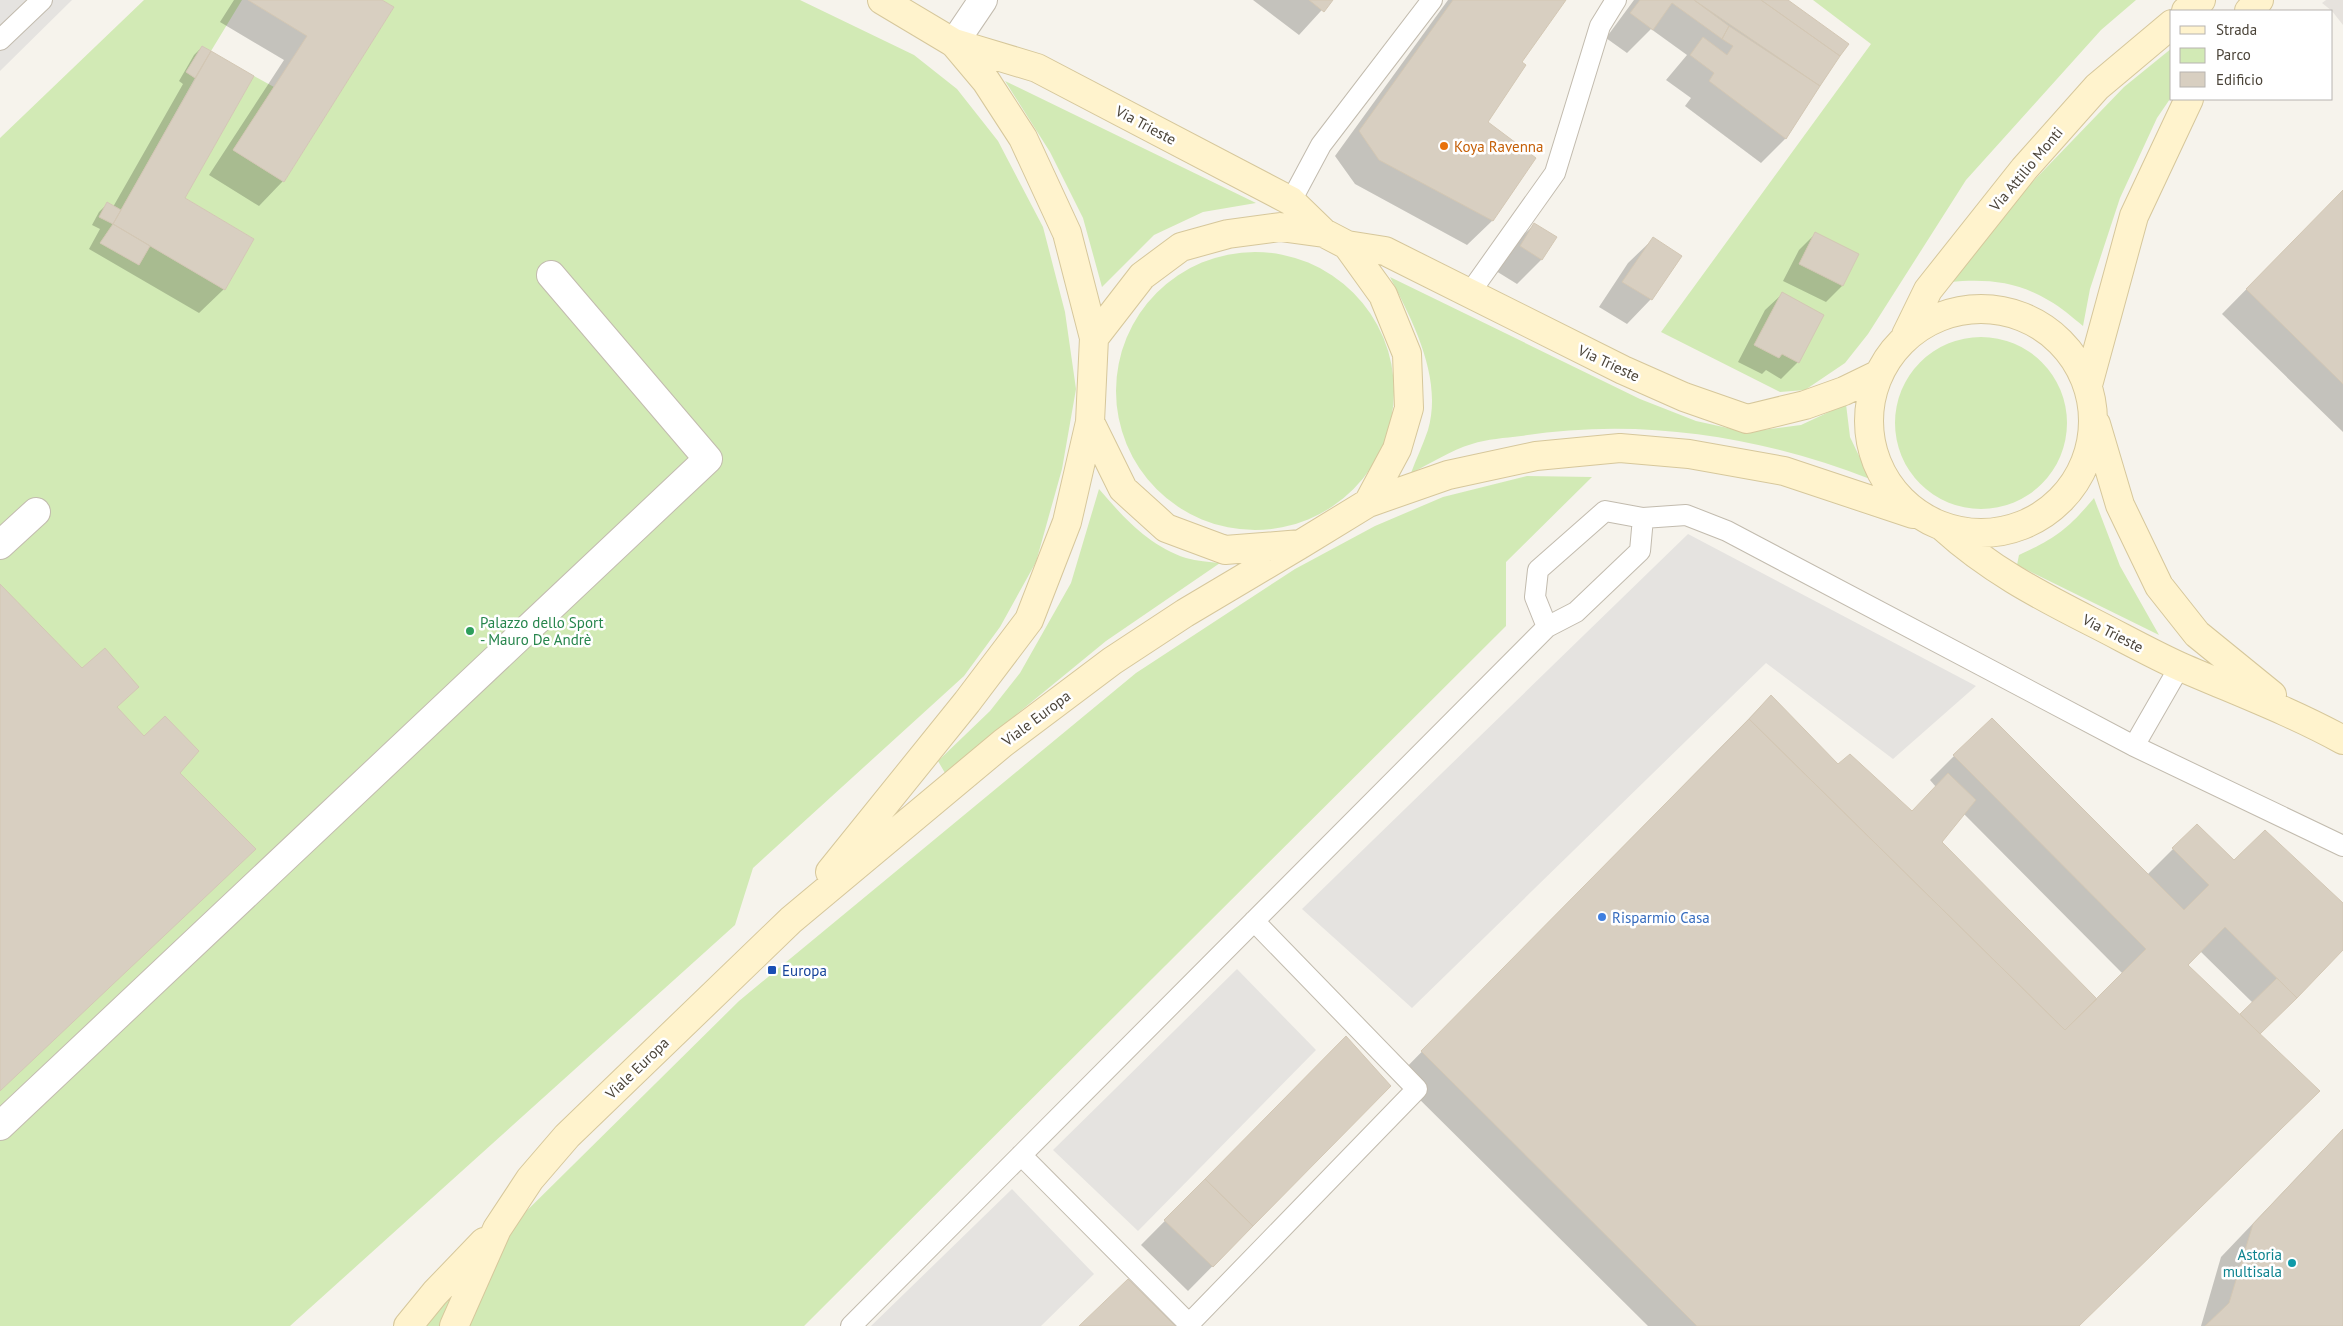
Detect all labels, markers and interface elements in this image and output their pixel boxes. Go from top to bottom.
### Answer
legend [2170,10,2333,100]
text: Strada [2216,20,2257,39]
text: Parco [2216,45,2251,64]
text: Edificio [2216,70,2263,89]
street label: Via Trieste [1112,101,1180,149]
street label: Via Attilio Monti [1985,123,2067,216]
place label: Koya Ravenna [1454,137,1543,156]
marker: Koya Ravenna [1438,140,1450,152]
street label: Via Trieste [1574,340,1643,386]
street label: Via Trieste [2078,609,2147,656]
place label: Palazzo dello Sport - Mauro De Andrè [480,613,604,649]
marker: Palazzo dello Sport - Mauro De Andrè [464,625,476,637]
street label: Viale Europa [997,686,1074,751]
place label: Risparmio Casa [1612,908,1710,927]
marker: Risparmio Casa [1596,911,1608,923]
place label: Europa [782,961,827,980]
marker: Europa [766,964,778,976]
street label: Viale Europa [601,1033,673,1104]
place label: Astoria multisala [2223,1245,2282,1281]
marker: Astoria multisala [2286,1257,2298,1269]

